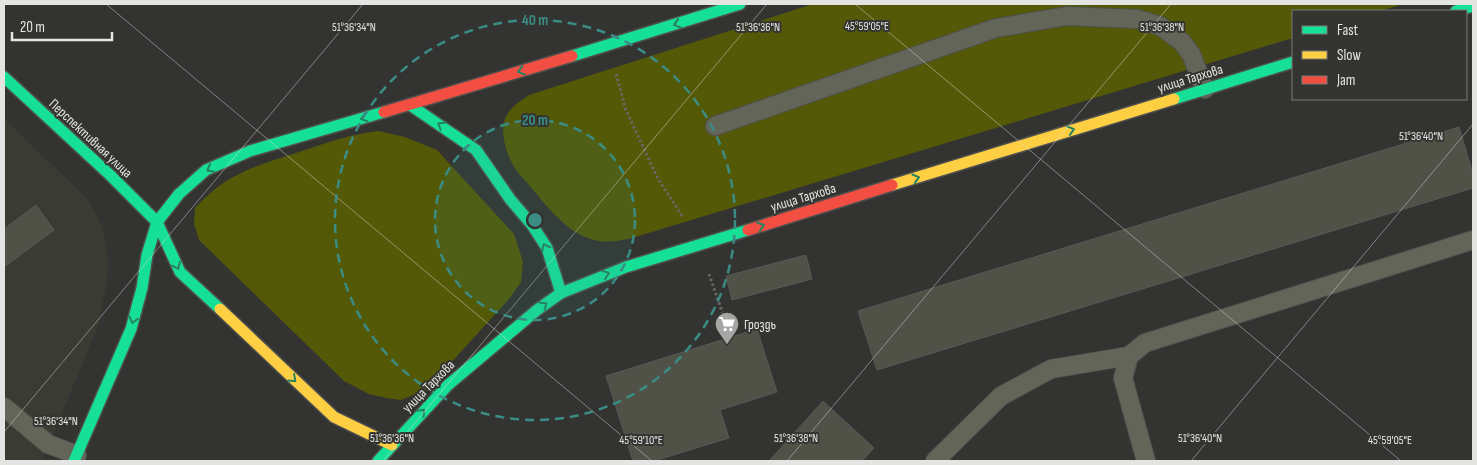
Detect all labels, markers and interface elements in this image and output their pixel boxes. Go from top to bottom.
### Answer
scale bar [12,10,112,42]
legend [1292,10,1467,100]
text: 40 m [522,11,548,30]
text: 20 m [20,18,45,37]
one-way arrow [673,18,682,28]
text: 45°59'05"E [845,19,889,34]
text: 51°36'34"N [332,20,376,35]
text: 51°36'36"N [736,20,780,35]
text: 51°36'38"N [1140,20,1184,35]
text: Fast [1337,21,1359,40]
text: Slow [1337,46,1361,65]
street label: улица Тархова [1155,60,1225,96]
one-way arrow [518,66,526,76]
text: Jam [1336,71,1355,90]
street label: Перспективная улица [45,95,136,181]
text: 20 m [522,111,548,130]
one-way arrow [359,112,368,123]
one-way arrow [438,122,447,131]
one-way arrow [1067,126,1075,136]
text: 51°36'40"N [1399,129,1443,144]
one-way arrow [206,163,215,173]
one-way arrow [912,173,920,183]
street label: улица Тархова [768,179,838,215]
centre of rings [526,211,544,229]
one-way arrow [756,221,765,231]
one-way arrow [541,244,551,253]
one-way arrow [171,261,181,270]
one-way arrow [601,270,610,280]
one-way arrow [538,302,548,311]
supermarket icon: Гроздь [714,311,740,345]
one-way arrow [129,315,139,323]
place label: Гроздь [744,316,776,333]
street label: улица Тархова [399,357,458,416]
one-way arrow [287,373,296,382]
one-way arrow [416,409,425,418]
text: 51°36'34"N [34,414,78,429]
text: 51°36'36"N [370,431,414,446]
text: 51°36'38"N [774,431,818,446]
text: 51°36'40"N [1178,431,1222,446]
text: 45°59'10"E [619,433,663,448]
text: 45°59'05"E [1368,433,1412,448]

